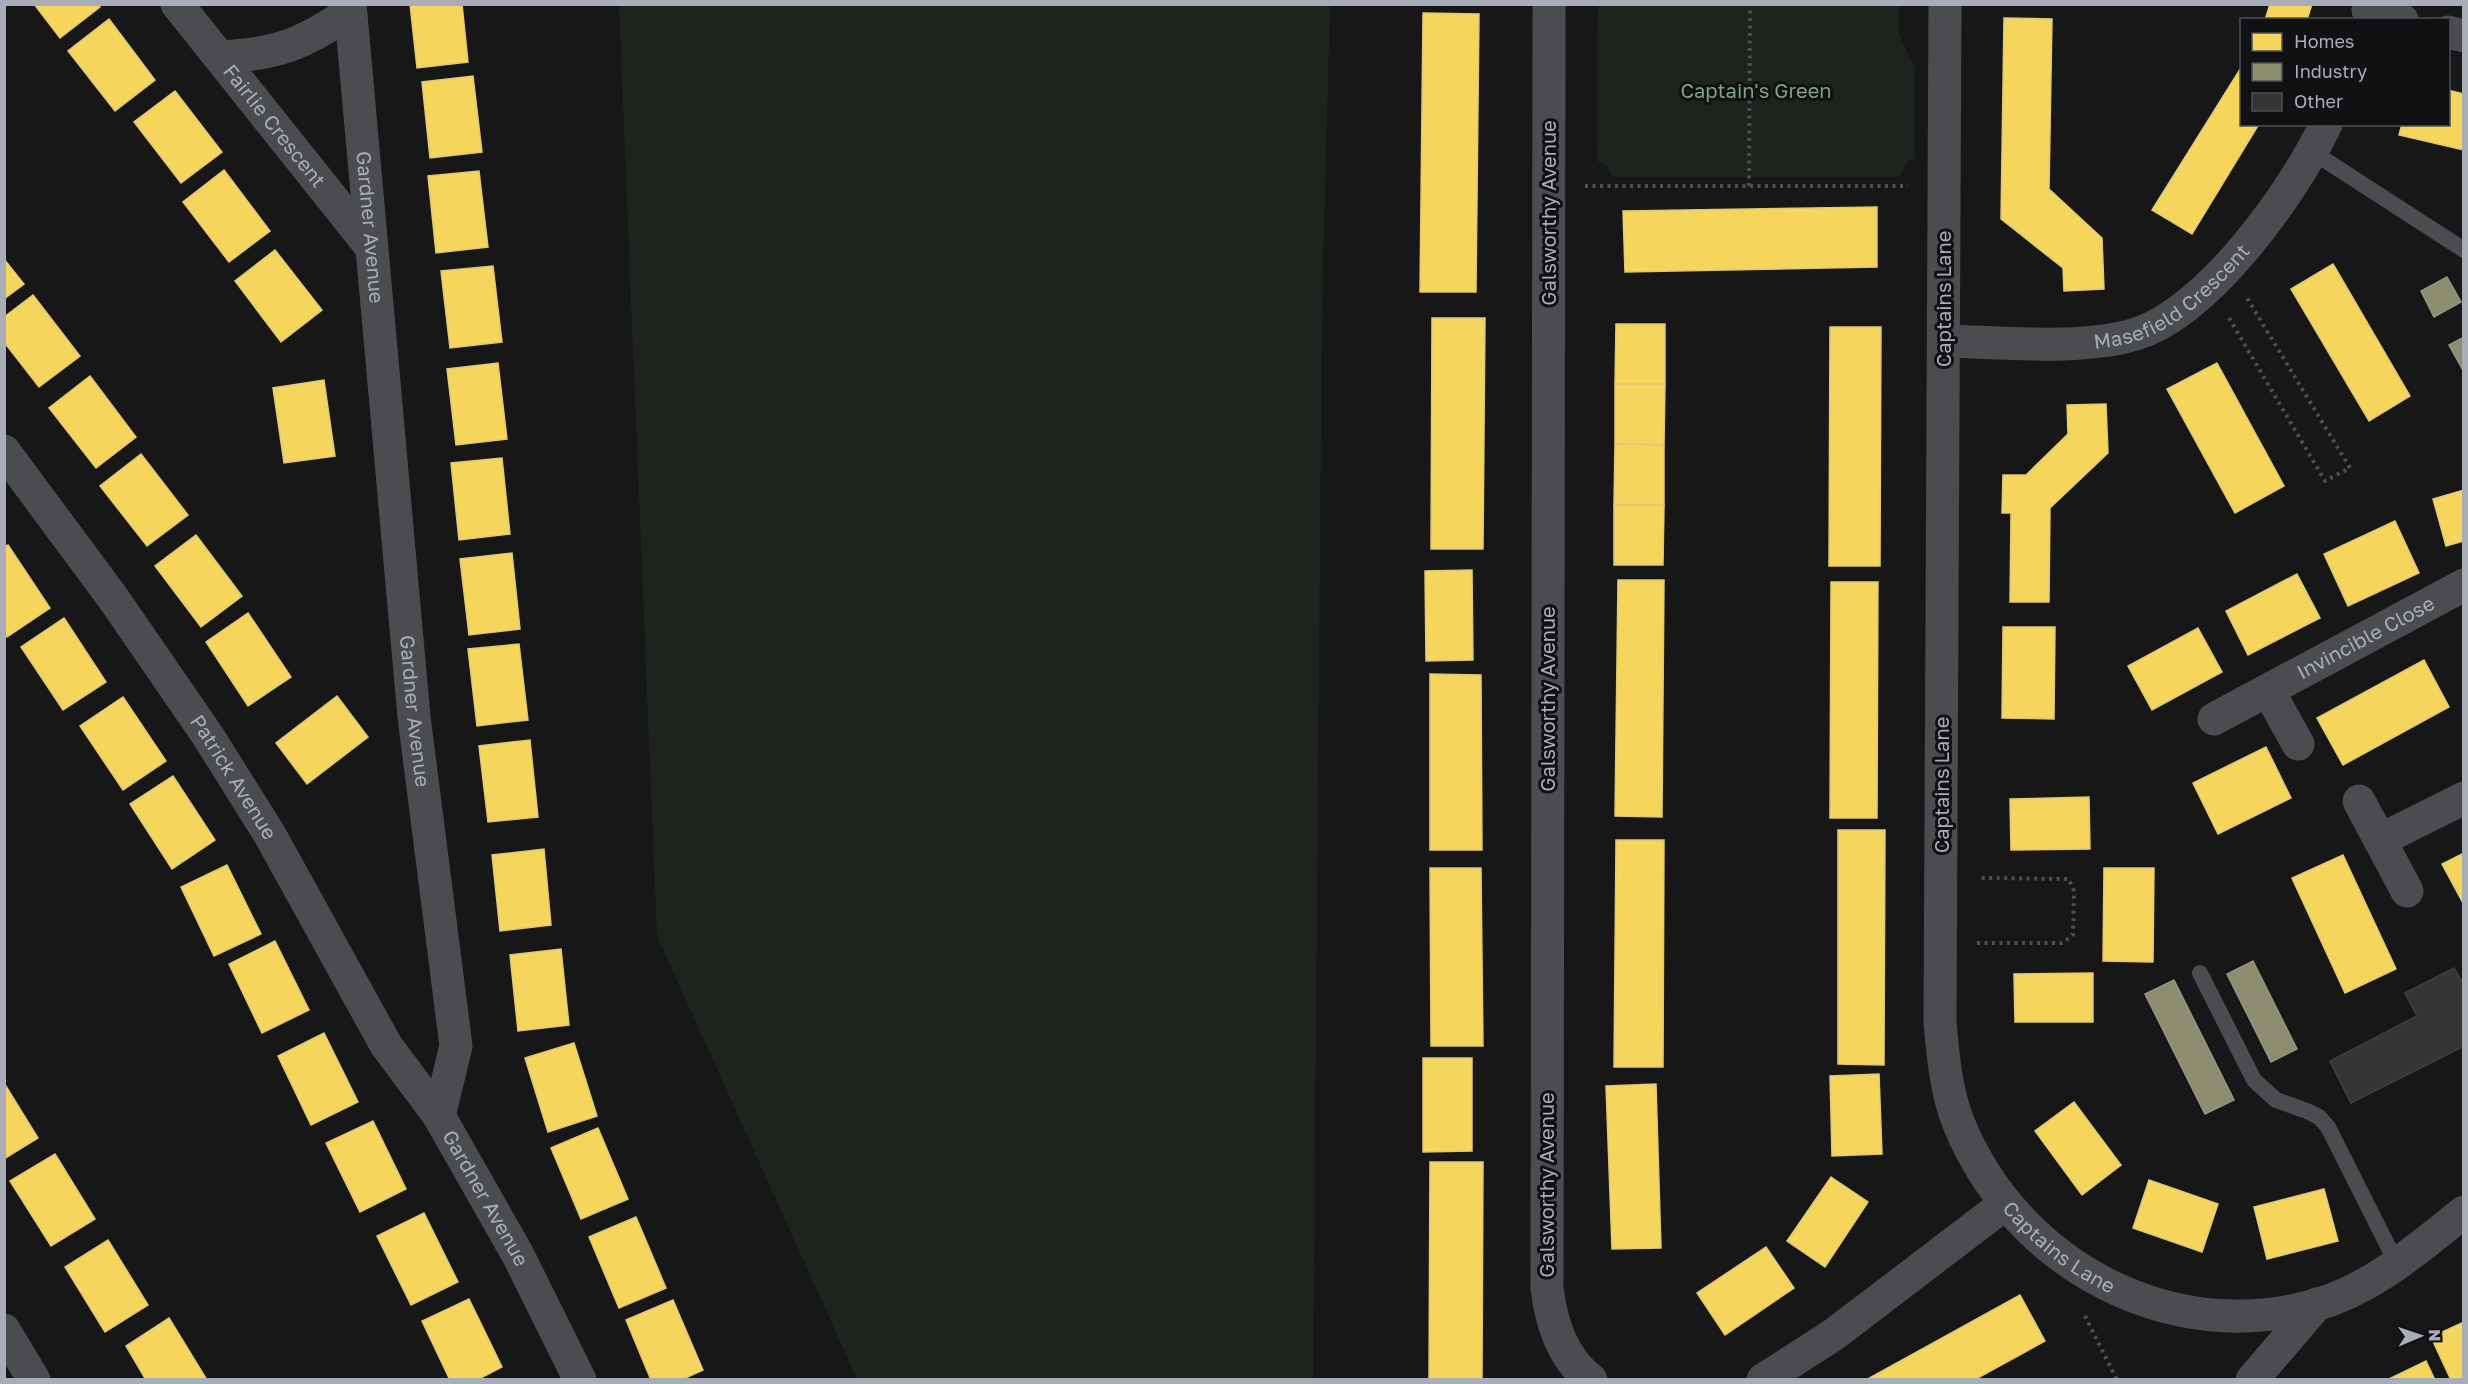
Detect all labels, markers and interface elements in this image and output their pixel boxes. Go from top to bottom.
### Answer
legend [2240,18,2450,126]
text: Homes [2294,30,2354,52]
street label: Fairlie Crescent [219,59,331,192]
text: Industry [2294,60,2367,82]
park label: Captain's Green [1680,78,1832,102]
text: Other [2294,90,2343,112]
street label: Galsworthy Avenue [1536,120,1560,306]
street label: Gardner Avenue [352,150,390,304]
street label: Captains Lane [1931,231,1955,367]
street label: Masefield Crescent [2092,239,2254,353]
street label: Invincible Close [2292,590,2438,683]
street label: Galsworthy Avenue [1535,606,1559,792]
street label: Gardner Avenue [396,634,436,788]
street label: Patrick Avenue [186,710,283,844]
street label: Captains Lane [1929,717,1953,853]
street label: Galsworthy Avenue [1534,1092,1558,1278]
street label: Gardner Avenue [438,1125,534,1270]
street label: Captains Lane [1998,1196,2119,1298]
north arrow [2390,1306,2450,1366]
text: N [2425,1329,2445,1342]

